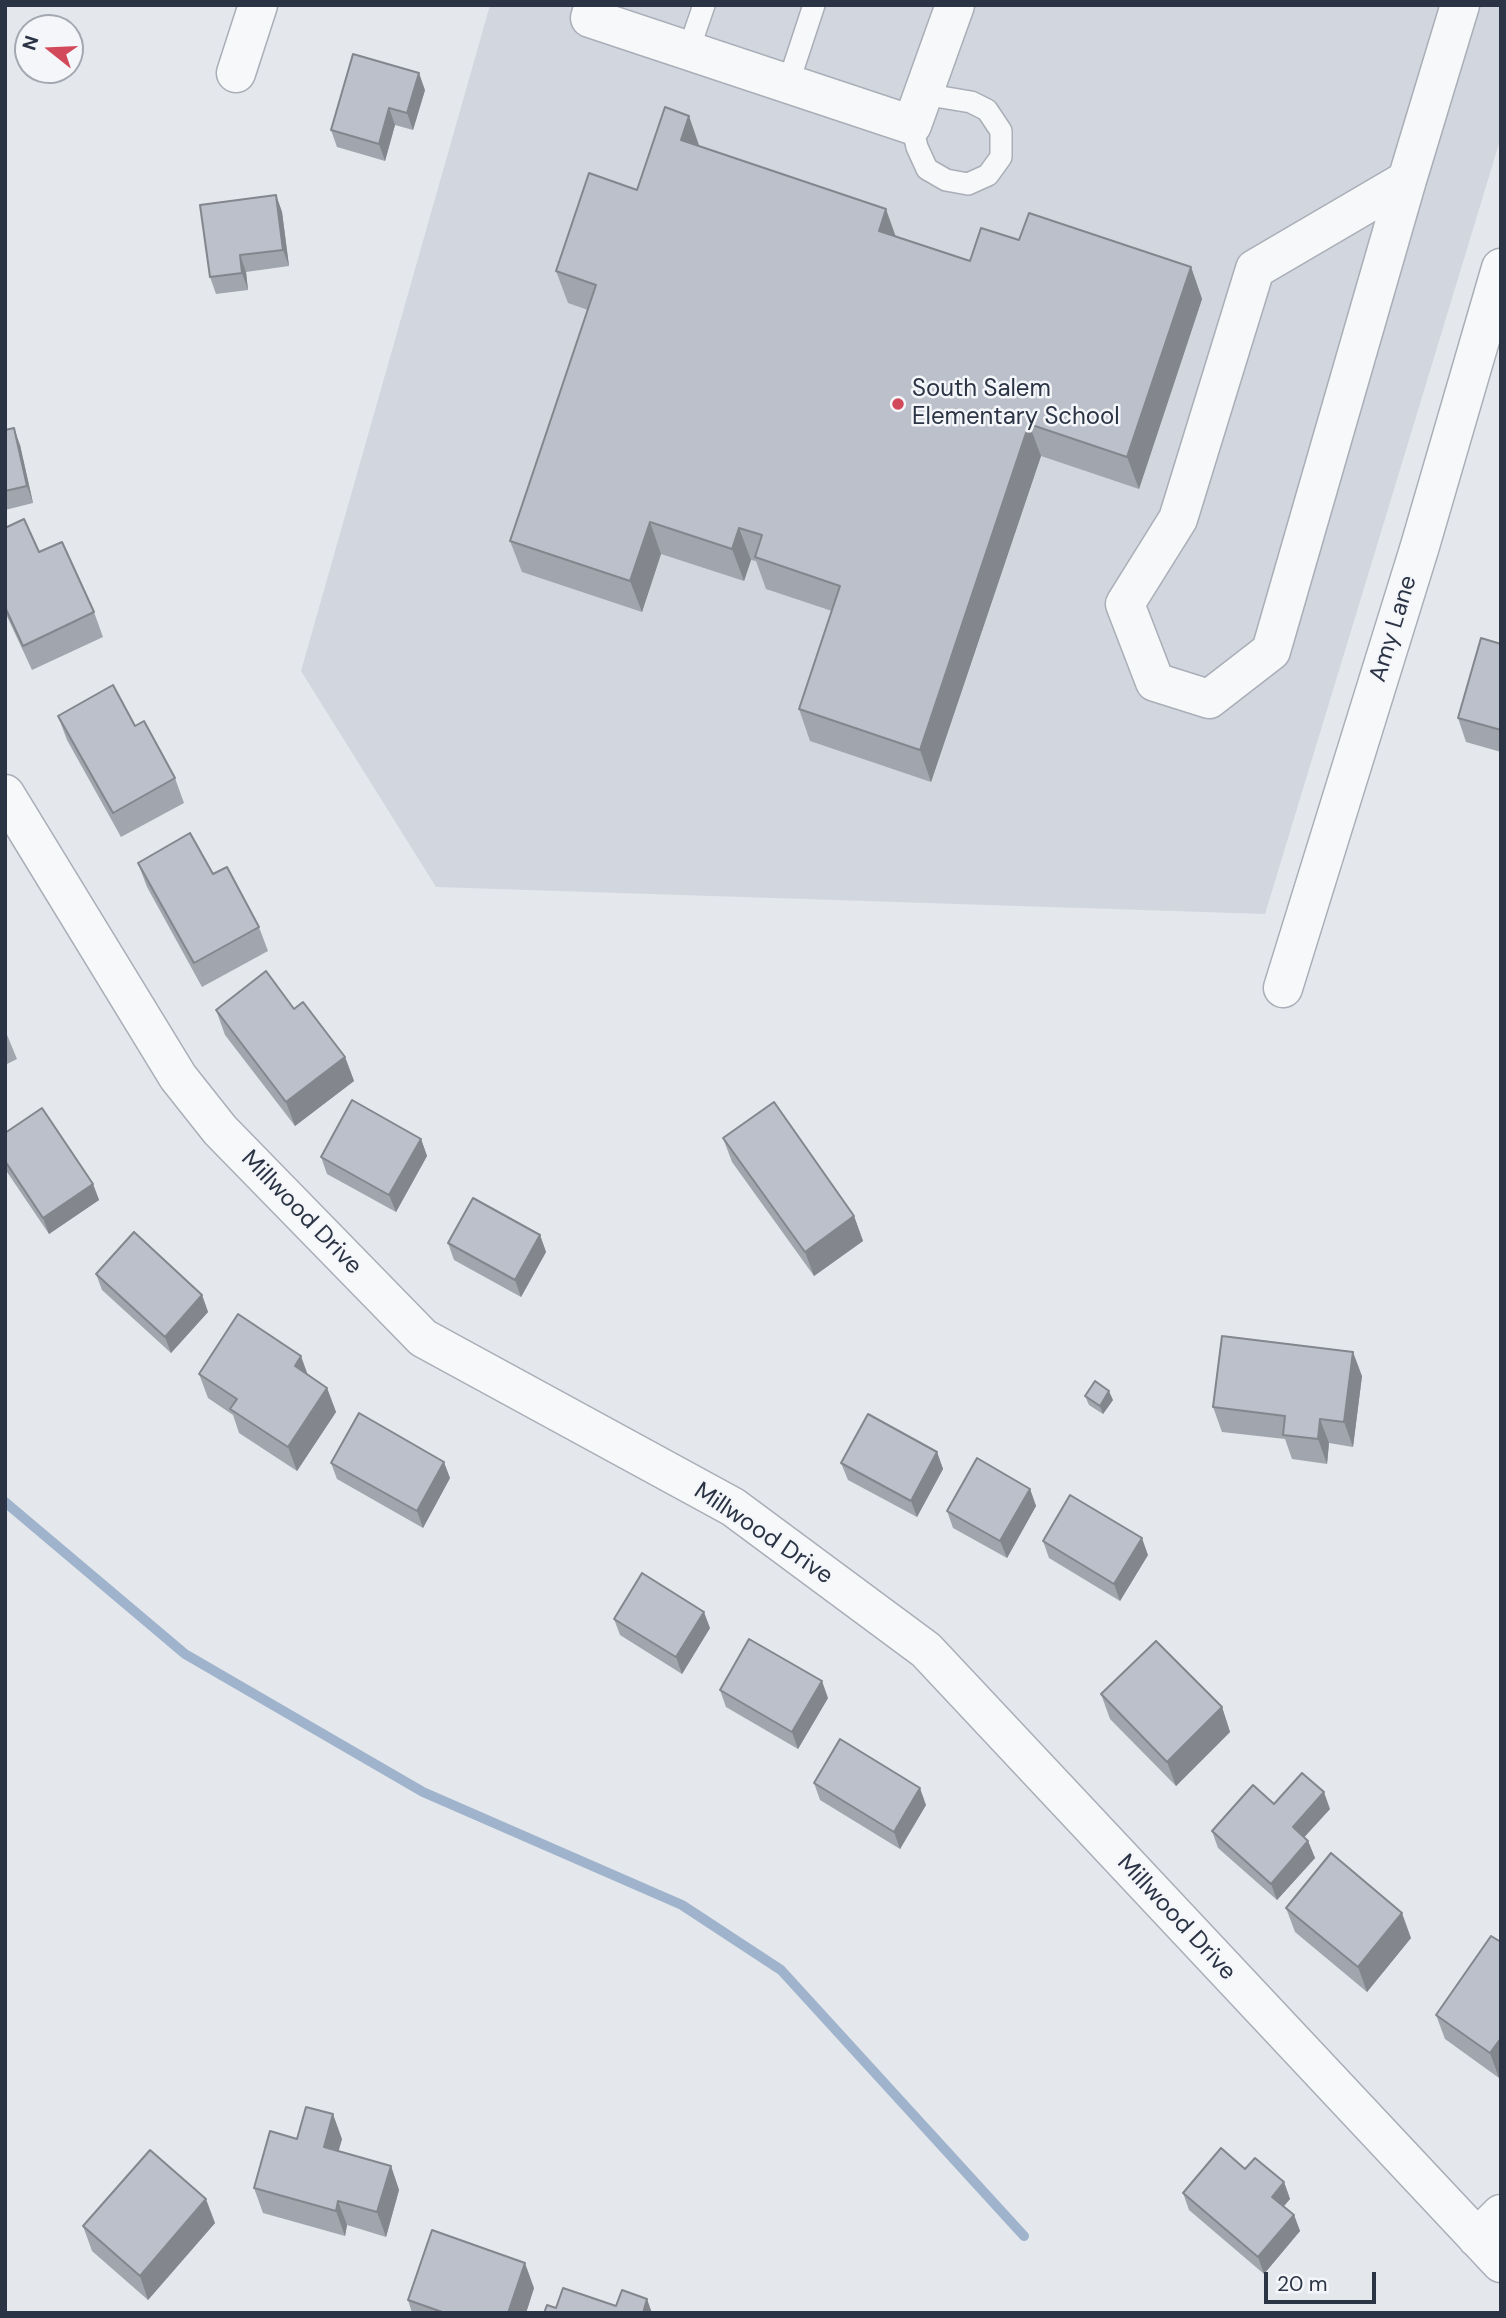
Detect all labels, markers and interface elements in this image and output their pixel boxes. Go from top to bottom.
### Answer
north arrow [14,14,84,84]
text: N [16,33,44,53]
place label: South Salem Elementary School [912,376,1120,432]
marker: South Salem Elementary School [890,396,906,412]
street label: Amy Lane [1364,572,1424,686]
street label: Millwood Drive [235,1145,367,1281]
street label: Millwood Drive [688,1477,838,1591]
street label: Millwood Drive [1110,1849,1242,1987]
scale bar [1268,2258,1380,2302]
text: 20 m [1277,2270,1328,2298]

